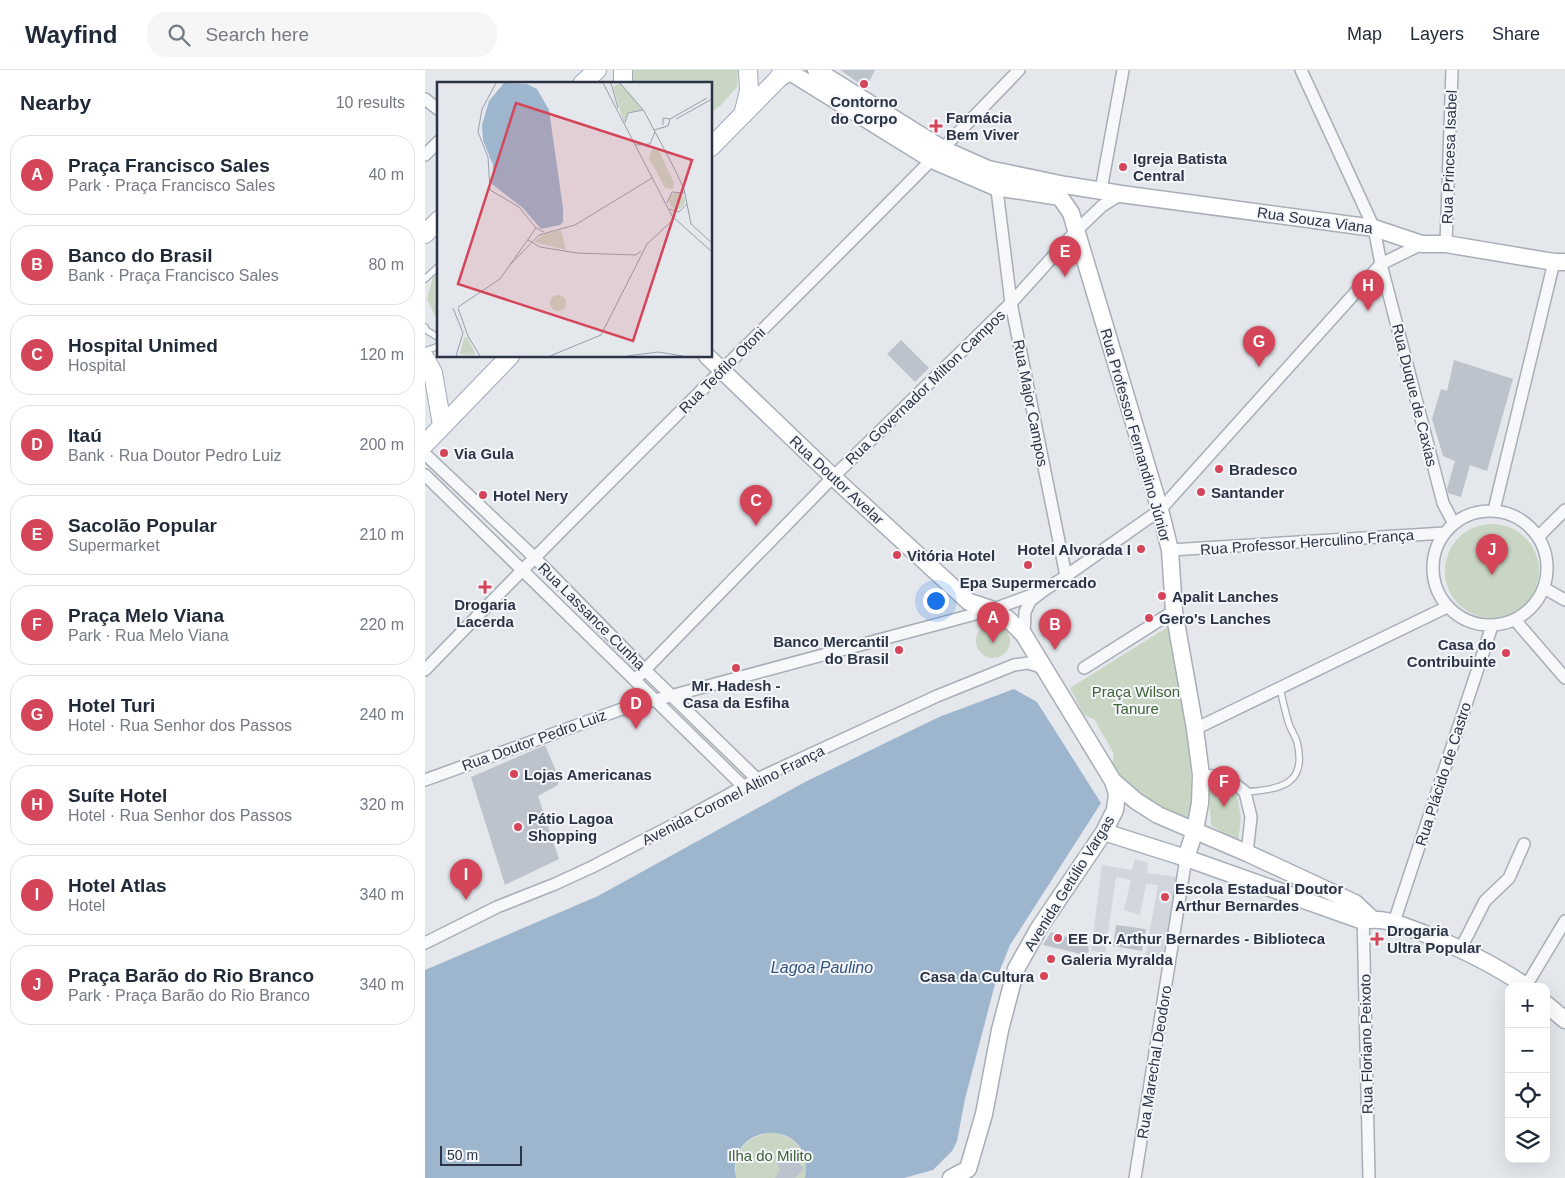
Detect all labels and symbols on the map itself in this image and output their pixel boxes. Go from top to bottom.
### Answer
marker: Contorno do Corpo [858,78,870,90]
inset map [437,82,713,358]
street label: Rua Princesa Isabel [1438,90,1460,224]
place label: Contorno do Corpo [830,93,898,127]
place label: Farmácia Bem Viver [946,109,1019,143]
marker: Farmácia Bem Viver [930,120,942,132]
place label: Igreja Batista Central [1133,150,1228,184]
marker: Igreja Batista Central [1117,161,1129,173]
street label: Rua Souza Viana [1256,203,1375,237]
pin: E [1049,236,1081,277]
pin: H [1352,270,1384,311]
street label: Rua Governador Milton Campos [842,306,1008,468]
street label: Rua Duque de Caxias [1389,322,1441,468]
street label: Rua Teófilo Otoni [675,323,769,417]
street label: Rua Professor Fernandino Júnior [1097,326,1175,544]
pin: G [1243,326,1275,367]
street label: Rua Major Campos [1010,338,1052,468]
street label: Rua Doutor Avelar [786,432,888,528]
place label: Via Gula [454,445,514,462]
marker: Via Gula [438,447,450,459]
place label: Bradesco [1229,461,1297,478]
marker: Bradesco [1213,463,1225,475]
place label: Santander [1211,484,1285,501]
pin: C [740,485,772,526]
marker: Santander [1195,486,1207,498]
place label: Hotel Nery [493,487,569,504]
marker: Hotel Nery [477,489,489,501]
street label: Rua Professor Herculino França [1200,526,1415,558]
pin: J [1476,534,1508,575]
place label: Hotel Alvorada I [1017,541,1131,558]
marker: Hotel Alvorada I [1135,543,1147,555]
place label: Vitória Hotel [907,547,995,564]
marker: Vitória Hotel [891,549,903,561]
street label: Rua Lassance Cunha [535,559,649,673]
marker: Epa Supermercado [1022,559,1034,571]
place label: Epa Supermercado [960,574,1096,591]
marker: Drogaria Lacerda [479,581,491,593]
your location [923,588,949,614]
place label: Apalit Lanches [1172,588,1279,605]
marker: Apalit Lanches [1156,590,1168,602]
place label: Drogaria Lacerda [454,596,516,630]
pin: A [977,602,1009,643]
pin: B [1039,609,1071,650]
place label: Gero's Lanches [1159,610,1271,627]
marker: Gero's Lanches [1143,612,1155,624]
place label: Banco Mercantil do Brasil [773,633,889,667]
place label: Casa do Contribuinte [1407,636,1496,670]
marker: Banco Mercantil do Brasil [893,644,905,656]
marker: Casa do Contribuinte [1500,647,1512,659]
marker: Mr. Hadesh - Casa da Esfiha [730,662,742,674]
place label: Mr. Hadesh - Casa da Esfiha [683,677,790,711]
park label: Praça Wilson Tanure [1092,683,1180,717]
pin: D [620,688,652,729]
street label: Rua Plácido de Castro [1412,700,1474,848]
street label: Rua Doutor Pedro Luiz [459,706,609,774]
street label: Avenida Coronel Altino França [639,741,828,849]
place label: Lojas Americanas [524,766,652,783]
pin: F [1208,766,1240,807]
marker: Lojas Americanas [508,768,520,780]
place label: Pátio Lagoa Shopping [528,810,614,844]
street label: Avenida Getúlio Vargas [1020,812,1118,954]
marker: Pátio Lagoa Shopping [512,821,524,833]
pin: I [450,859,482,900]
place label: Escola Estadual Doutor Arthur Bernardes [1175,880,1344,914]
marker: Escola Estadual Doutor Arthur Bernardes [1159,891,1171,903]
place label: Drogaria Ultra Popular [1387,922,1481,956]
place label: EE Dr. Arthur Bernardes - Biblioteca [1068,930,1326,947]
marker: EE Dr. Arthur Bernardes - Biblioteca [1052,932,1064,944]
marker: Drogaria Ultra Popular [1371,933,1383,945]
place label: Galeria Myralda [1061,951,1173,968]
marker: Galeria Myralda [1045,953,1057,965]
water label: Lagoa Paulino [771,959,873,976]
place label: Casa da Cultura [920,968,1035,985]
marker: Casa da Cultura [1038,970,1050,982]
street label: Rua Floriano Peixoto [1356,974,1376,1114]
street label: Rua Marechal Deodoro [1133,984,1175,1140]
scale bar [440,1143,523,1166]
park label: Ilha do Milito [728,1147,812,1164]

